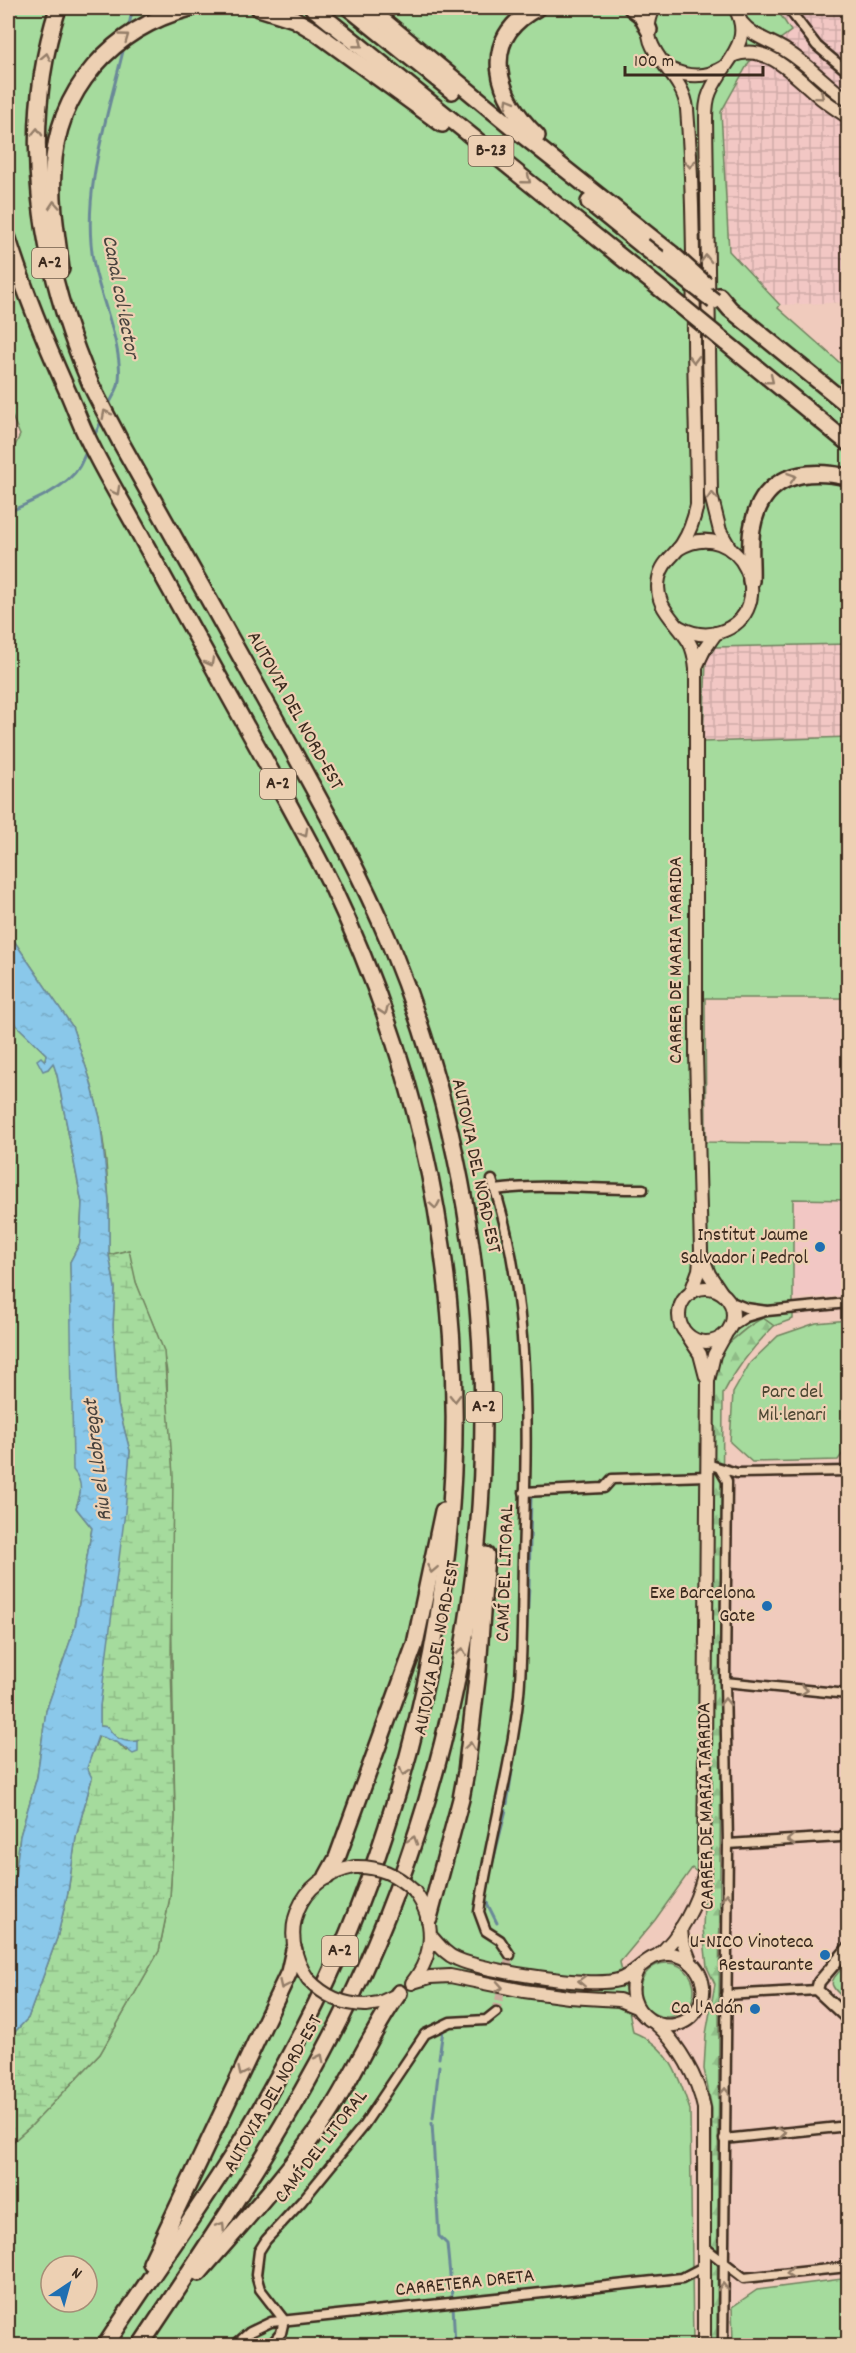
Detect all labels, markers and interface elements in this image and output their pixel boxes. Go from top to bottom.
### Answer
one-way arrow [118,33,129,44]
one-way arrow [352,37,363,48]
scale bar [625,39,763,77]
text: 100 m [634,50,674,75]
one-way arrow [39,52,52,62]
one-way arrow [813,89,824,100]
one-way arrow [505,98,517,108]
one-way arrow [31,127,44,136]
road number: B-23 [468,136,514,166]
one-way arrow [684,160,696,169]
one-way arrow [520,173,531,184]
one-way arrow [48,200,61,209]
water label: Canal col·lector [92,233,146,363]
road number: A-2 [32,248,68,278]
one-way arrow [700,254,713,263]
one-way arrow [688,354,700,363]
one-way arrow [764,372,775,383]
one-way arrow [102,410,113,420]
one-way arrow [786,472,797,485]
one-way arrow [109,485,120,495]
one-way arrow [705,491,718,500]
street label: AUTOVIA DEL NORD-EST [239,627,349,795]
one-way arrow [203,656,214,666]
road number: A-2 [260,769,296,799]
one-way arrow [297,826,308,837]
street label: CARRER DE MARIA TARRIDA [663,856,691,1064]
one-way arrow [376,1005,389,1015]
street label: AUTOVIA DEL NORD-EST [443,1076,507,1256]
one-way arrow [428,1199,441,1209]
place label: Institut Jaume Salvador i Pedrol [680,1222,808,1273]
marker: Institut Jaume Salvador i Pedrol [813,1240,827,1254]
park label: Parc del Mil·lenari [758,1379,826,1430]
road number: A-2 [466,1392,502,1422]
one-way arrow [448,1394,461,1403]
water label: Riu el Llobregat [76,1395,121,1523]
street label: CAMÍ DEL LITORAL [490,1504,522,1642]
street label: AUTOVIA DEL NORD-EST [407,1558,469,1738]
one-way arrow [426,1563,439,1573]
place label: Exe Barcelona Gate [650,1580,756,1631]
marker: Exe Barcelona Gate [760,1599,774,1613]
one-way arrow [455,1647,468,1657]
one-way arrow [800,1683,809,1696]
one-way arrow [719,1698,732,1707]
street label: CARRER DE MARIA TARRIDA [691,1702,723,1910]
one-way arrow [463,1741,475,1750]
one-way arrow [399,1766,411,1777]
one-way arrow [786,1833,795,1846]
one-way arrow [406,1835,418,1846]
one-way arrow [721,1893,733,1902]
place label: U-NICO Vinoteca Restaurante [689,1929,814,1980]
road number: A-2 [322,1936,358,1966]
marker: U-NICO Vinoteca Restaurante [818,1948,832,1962]
one-way arrow [578,1974,587,1987]
one-way arrow [278,1979,290,1990]
one-way arrow [494,1980,504,1993]
place label: Ca l'Adán [671,1995,743,2023]
marker: Ca l'Adán [748,2002,762,2016]
street label: AUTOVIA DEL NORD-EST [217,2010,331,2178]
one-way arrow [313,2054,325,2065]
one-way arrow [237,2065,249,2076]
street label: CAMÍ DEL LITORAL [269,2084,375,2210]
one-way arrow [718,2088,731,2097]
one-way arrow [778,2128,787,2140]
one-way arrow [213,2221,224,2232]
north arrow [39,2254,99,2314]
text: N [66,2262,86,2286]
street label: CARRETERA DRETA [394,2263,536,2305]
one-way arrow [786,2266,795,2279]
one-way arrow [717,2283,729,2292]

